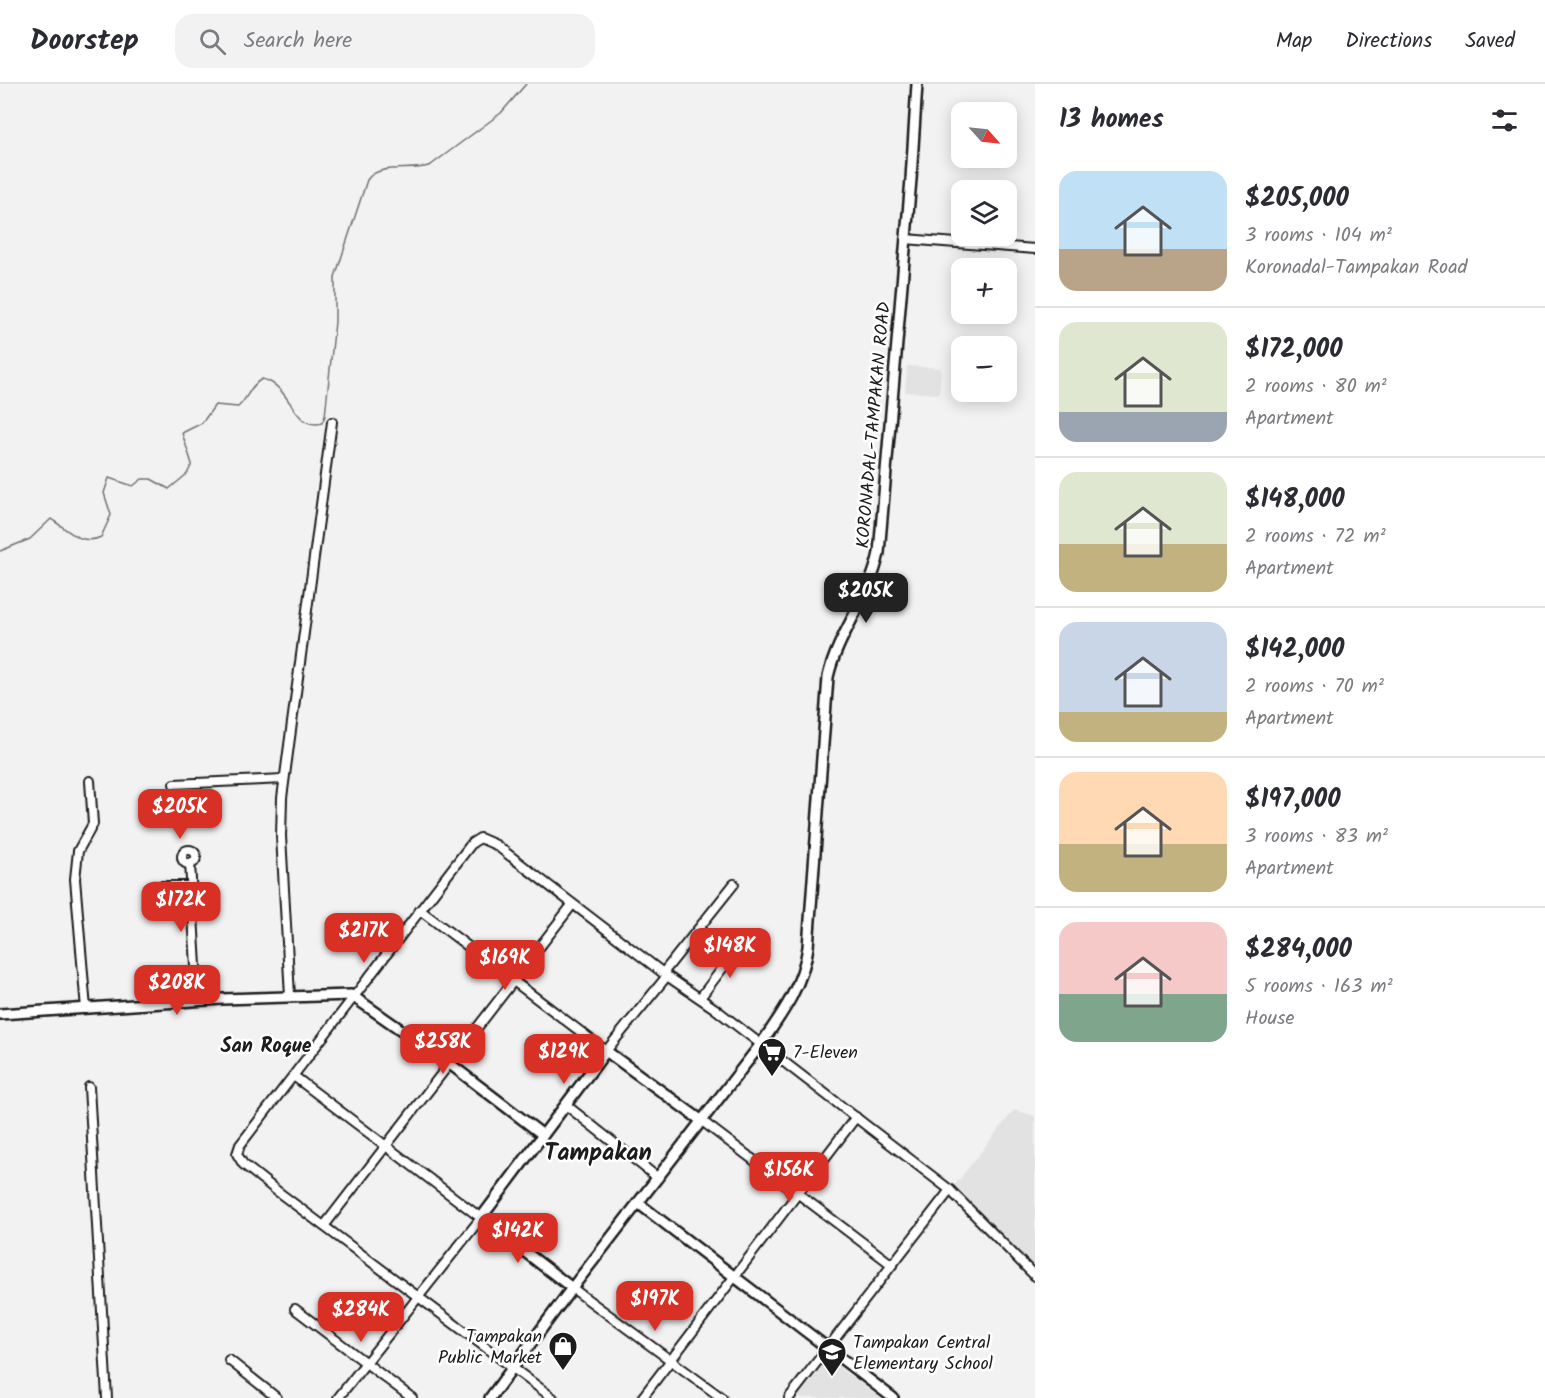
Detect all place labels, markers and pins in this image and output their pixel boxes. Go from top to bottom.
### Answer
pin: $205K [824,573,908,624]
pin: $205K [138,789,222,840]
pin: $172K [139,882,223,933]
pin: $217K [322,913,406,964]
pin: $148K [688,928,772,979]
pin: $169K [463,940,547,991]
pin: $208K [135,965,219,1016]
pin: $258K [401,1024,485,1075]
pin: $129K [522,1034,606,1085]
supermarket icon: 7-Eleven [756,1036,788,1078]
place label: 7-Eleven [793,1039,858,1068]
pin: $156K [747,1152,831,1203]
pin: $142K [476,1213,560,1264]
pin: $197K [613,1281,697,1332]
pin: $284K [319,1292,403,1343]
place label: Tampakan Public Market [438,1323,543,1373]
place label: Tampakan Central Elementary School [853,1329,994,1379]
shop icon: Tampakan Public Market [547,1330,579,1372]
school or university icon: Tampakan Central Elementary School [816,1336,848,1378]

